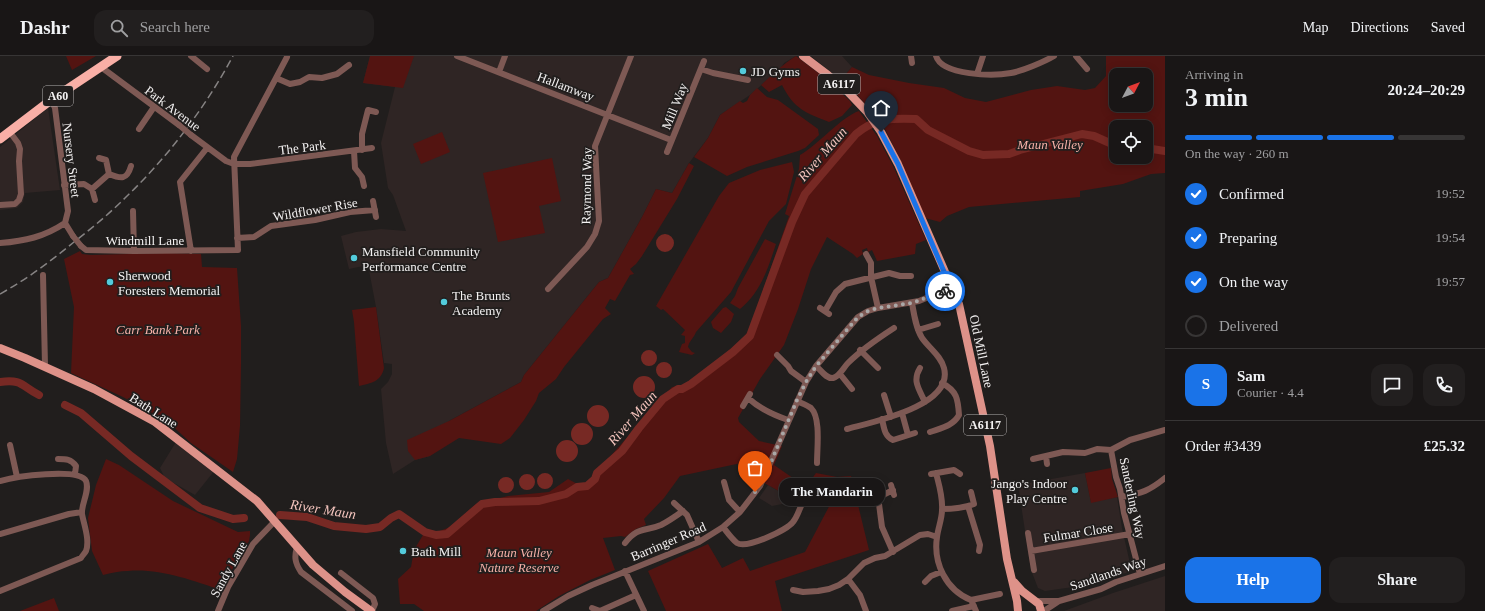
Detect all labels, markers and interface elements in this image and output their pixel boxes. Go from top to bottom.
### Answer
search box [94,10,374,46]
text: Dashr [20,17,70,38]
icon: search [108,17,130,39]
text: Search here [140,19,210,35]
text: Map [1303,20,1328,35]
text: Directions [1350,20,1409,35]
text: Saved [1431,20,1465,35]
place label: JD Gyms [751,64,800,79]
marker: JD Gyms [738,66,748,76]
text: Arriving in [1185,67,1243,82]
north arrow [1109,68,1153,112]
map controls [1109,68,1153,164]
street label: Hallamway [535,69,597,104]
road number: A6117 [818,74,860,94]
street label: Mill Way [658,80,691,132]
text: 20:24–20:29 [1388,82,1465,98]
street label: Park Avenue [142,83,204,134]
text: 3 min [1185,83,1248,112]
road number: A60 [43,86,73,106]
pin [864,91,898,132]
icon: home [870,97,892,119]
button: locate [1109,120,1153,164]
street label: Nursery Street [59,122,84,199]
water label: River Maun [794,124,850,185]
street label: The Park [278,137,327,158]
park label: Maun Valley [1016,137,1083,152]
text: On the way · 260 m [1185,146,1289,161]
street label: Raymond Way [578,147,595,225]
icon: check [1185,183,1207,205]
text: Confirmed [1219,186,1284,202]
text: 19:52 [1435,186,1465,201]
street label: Wildflower Rise [272,195,359,224]
icon: check [1185,227,1207,249]
text: Preparing [1219,230,1277,246]
text: 19:54 [1435,230,1465,245]
street label: Windmill Lane [106,233,184,248]
place label: Mansfield Community Performance Centre [362,244,481,274]
marker: Mansfield Community Performance Centre [349,253,359,263]
place label: Sherwood Foresters Memorial [118,268,221,298]
courier [925,271,965,311]
icon: check [1185,271,1207,293]
text: On the way [1219,274,1288,290]
text: 19:57 [1435,274,1465,289]
marker: Sherwood Foresters Memorial [105,277,115,287]
icon: bike [934,280,956,302]
place label: The Brunts Academy [452,288,510,318]
marker: The Brunts Academy [439,297,449,307]
street label: Old Mill Lane [966,313,997,389]
text: Delivered [1219,318,1278,334]
park label: Carr Bank Park [116,322,200,337]
button: chat [1371,364,1413,406]
button: phone [1423,364,1465,406]
text: Sam [1237,368,1265,384]
text: S [1202,376,1210,392]
text: Courier · 4.4 [1237,385,1304,400]
water label: River Maun [604,388,660,449]
street label: Bath Lane [127,390,181,431]
road number: A6117 [964,415,1006,435]
text: Order #3439 [1185,438,1261,454]
text: £25.32 [1424,438,1465,454]
pin [738,451,772,492]
street label: Sanderling Way [1117,456,1149,541]
icon: bag [744,457,766,479]
place label: Jango's Indoor Play Centre [991,476,1068,506]
callout: The Mandarin [779,478,885,506]
text: The Mandarin [791,484,873,499]
marker: Jango's Indoor Play Centre [1070,485,1080,495]
water label: River Maun [288,497,357,522]
street label: Barringer Road [628,519,709,564]
street label: Fulmar Close [1042,520,1114,545]
street label: Sandy Lane [207,538,250,600]
place label: Bath Mill [411,544,462,559]
park label: Maun Valley Nature Reserve [478,545,559,575]
marker: Bath Mill [398,546,408,556]
street label: Sandlands Way [1068,553,1149,594]
button: Help [1185,557,1321,603]
button: Share [1329,557,1465,603]

